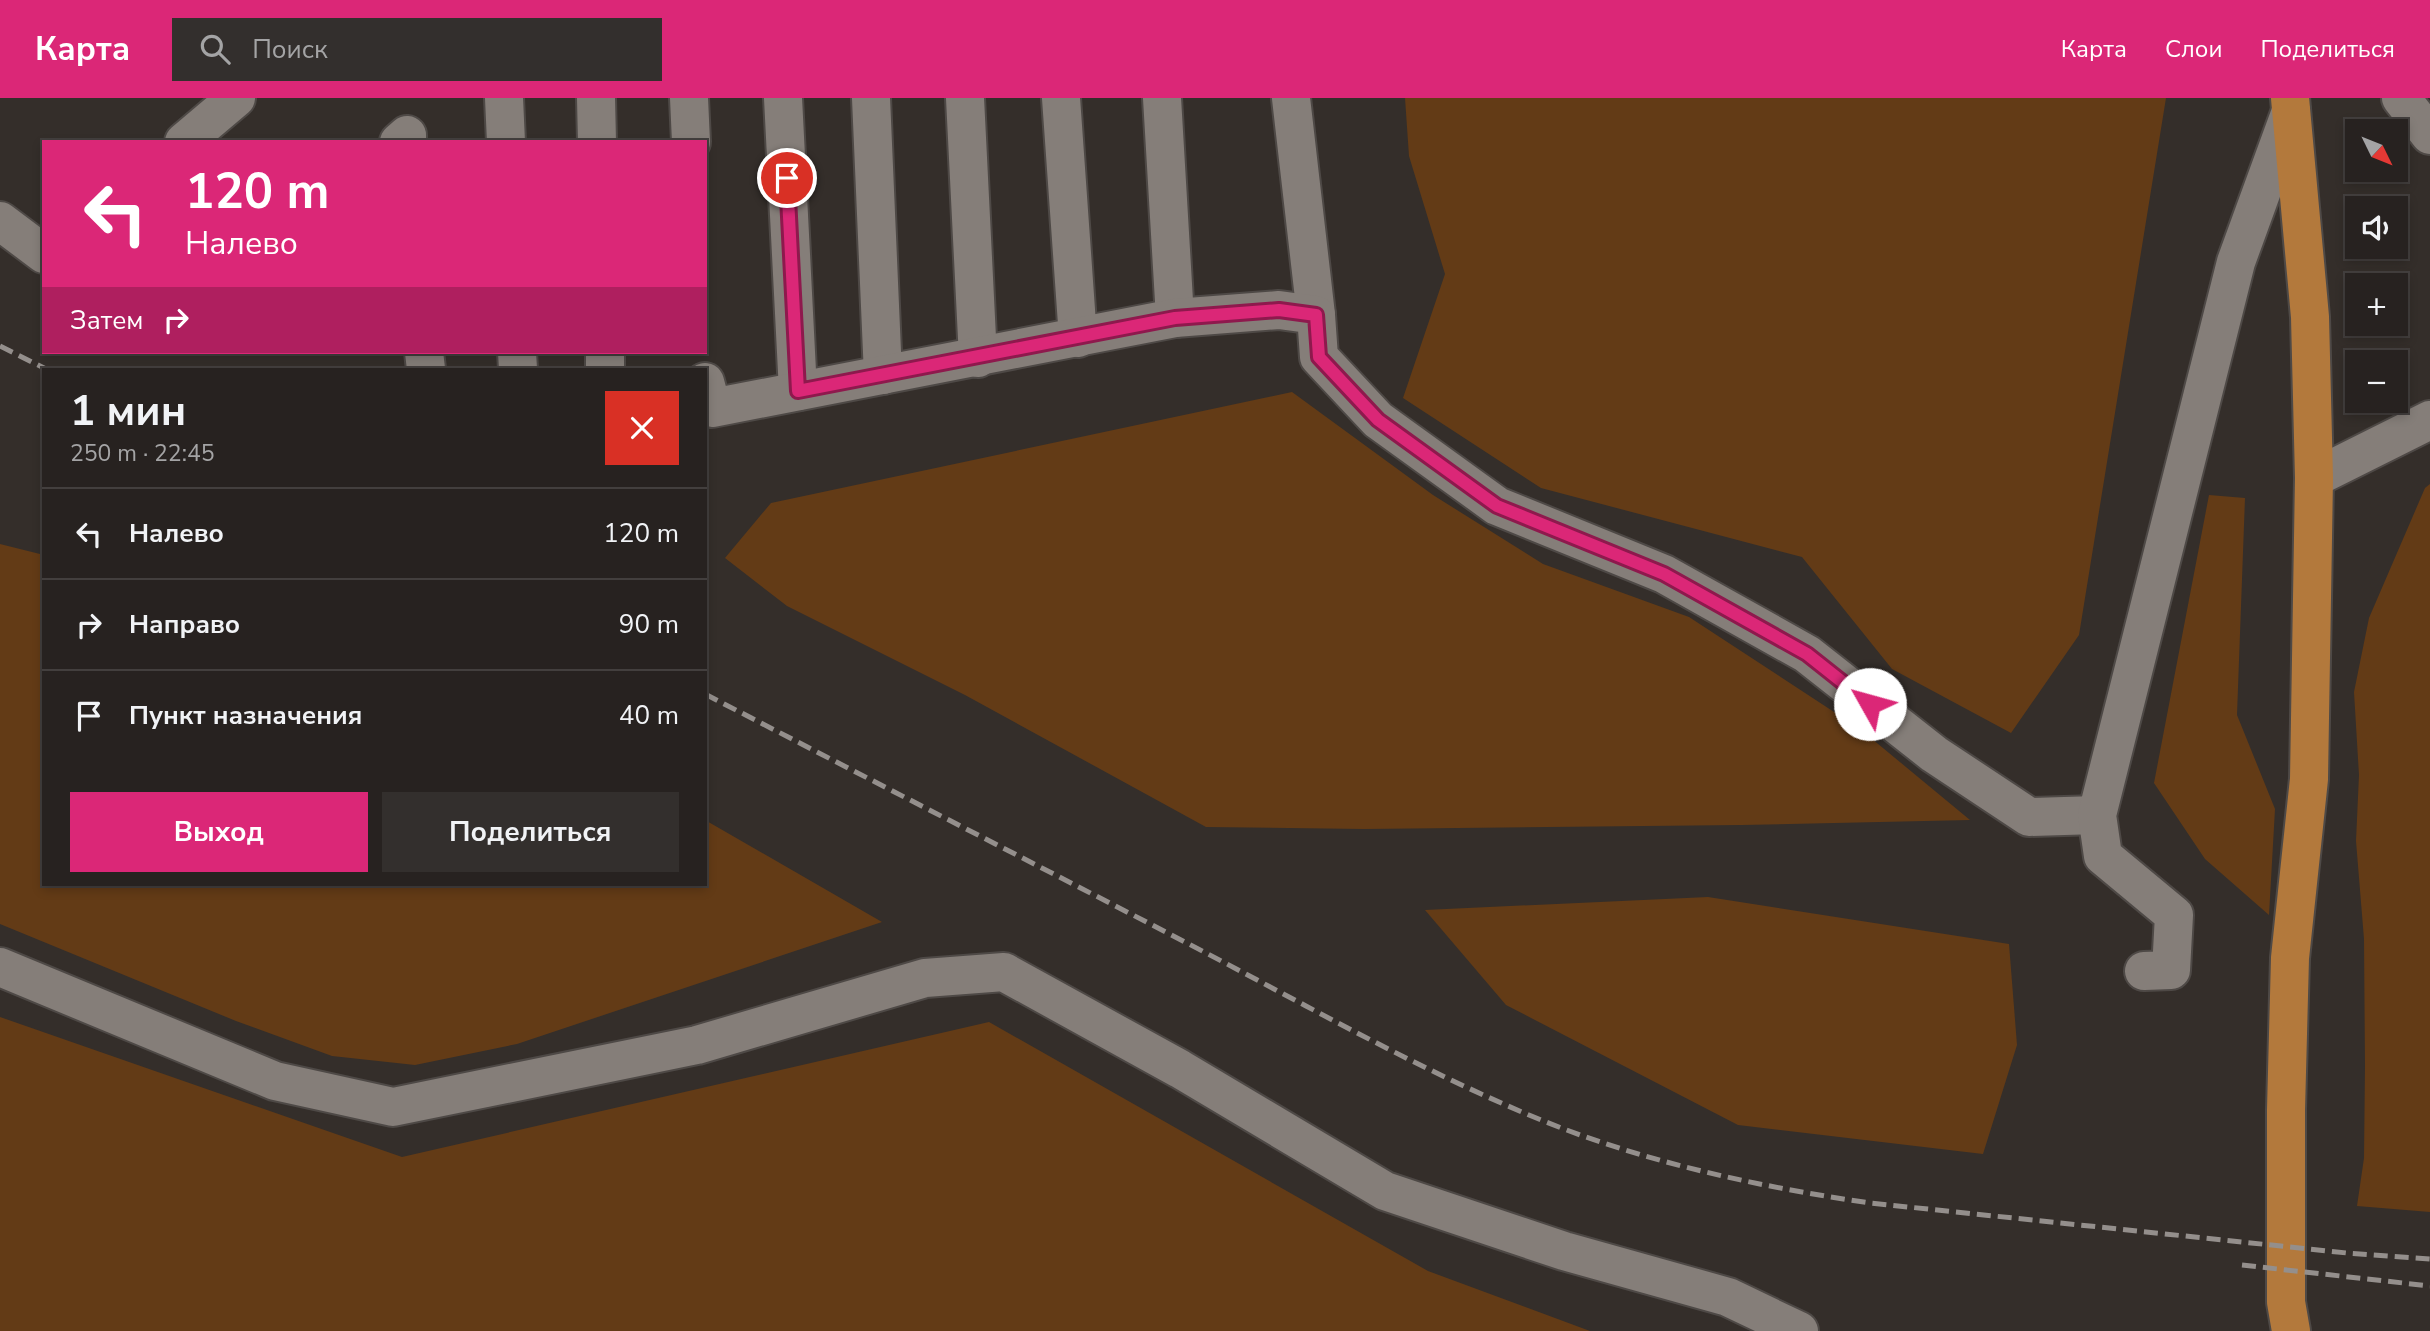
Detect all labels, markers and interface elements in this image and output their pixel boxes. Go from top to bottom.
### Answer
search box [172,18,662,81]
text: Карта [35,27,130,72]
icon: search [196,30,234,68]
text: Поиск [252,32,328,67]
text: Карта [2061,33,2127,65]
text: Слои [2165,33,2222,65]
text: Поделиться [2260,33,2395,65]
north arrow [2345,119,2408,182]
map controls [2345,119,2408,413]
pin [757,148,817,208]
text: 120 m [185,158,329,225]
icon: arrive [768,159,806,197]
icon: left [70,168,161,259]
button: sound [2345,196,2408,259]
text: Налево [185,222,298,265]
button: + [2345,273,2408,336]
icon: right [157,301,195,339]
text: Затем [70,303,143,338]
button: − [2345,350,2408,413]
text: 1 мин [70,383,186,440]
button: close [605,391,679,465]
text: 250 m · 22:45 [70,438,215,469]
icon: left [70,515,108,553]
text: Налево [129,516,224,551]
text: 120 m [603,516,679,551]
icon: right [70,606,108,644]
text: Направо [129,607,240,642]
text: 90 m [619,607,679,642]
position arrow [1833,667,1907,741]
icon: arrive [70,697,108,735]
text: Пункт назначения [129,698,362,733]
text: 40 m [619,698,679,733]
button: Выход [70,792,368,872]
button: Поделиться [382,792,679,872]

